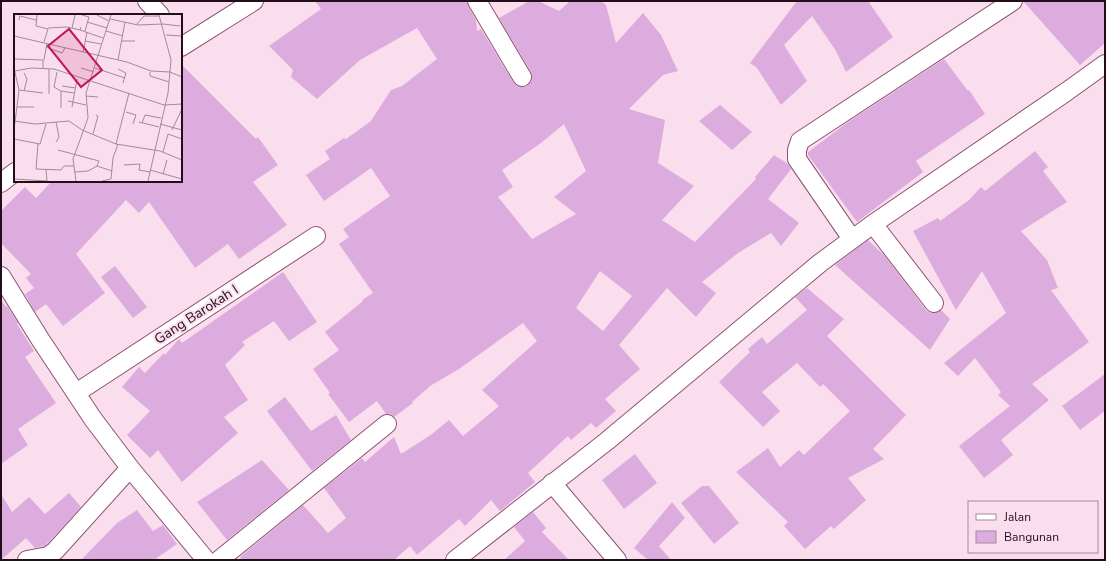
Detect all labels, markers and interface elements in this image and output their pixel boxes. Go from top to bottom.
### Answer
inset map [14,14,182,182]
street label: Gang Barokah I [151,280,242,349]
legend [968,501,1098,553]
text: Jalan [1003,509,1031,525]
text: Bangunan [1004,529,1059,545]

